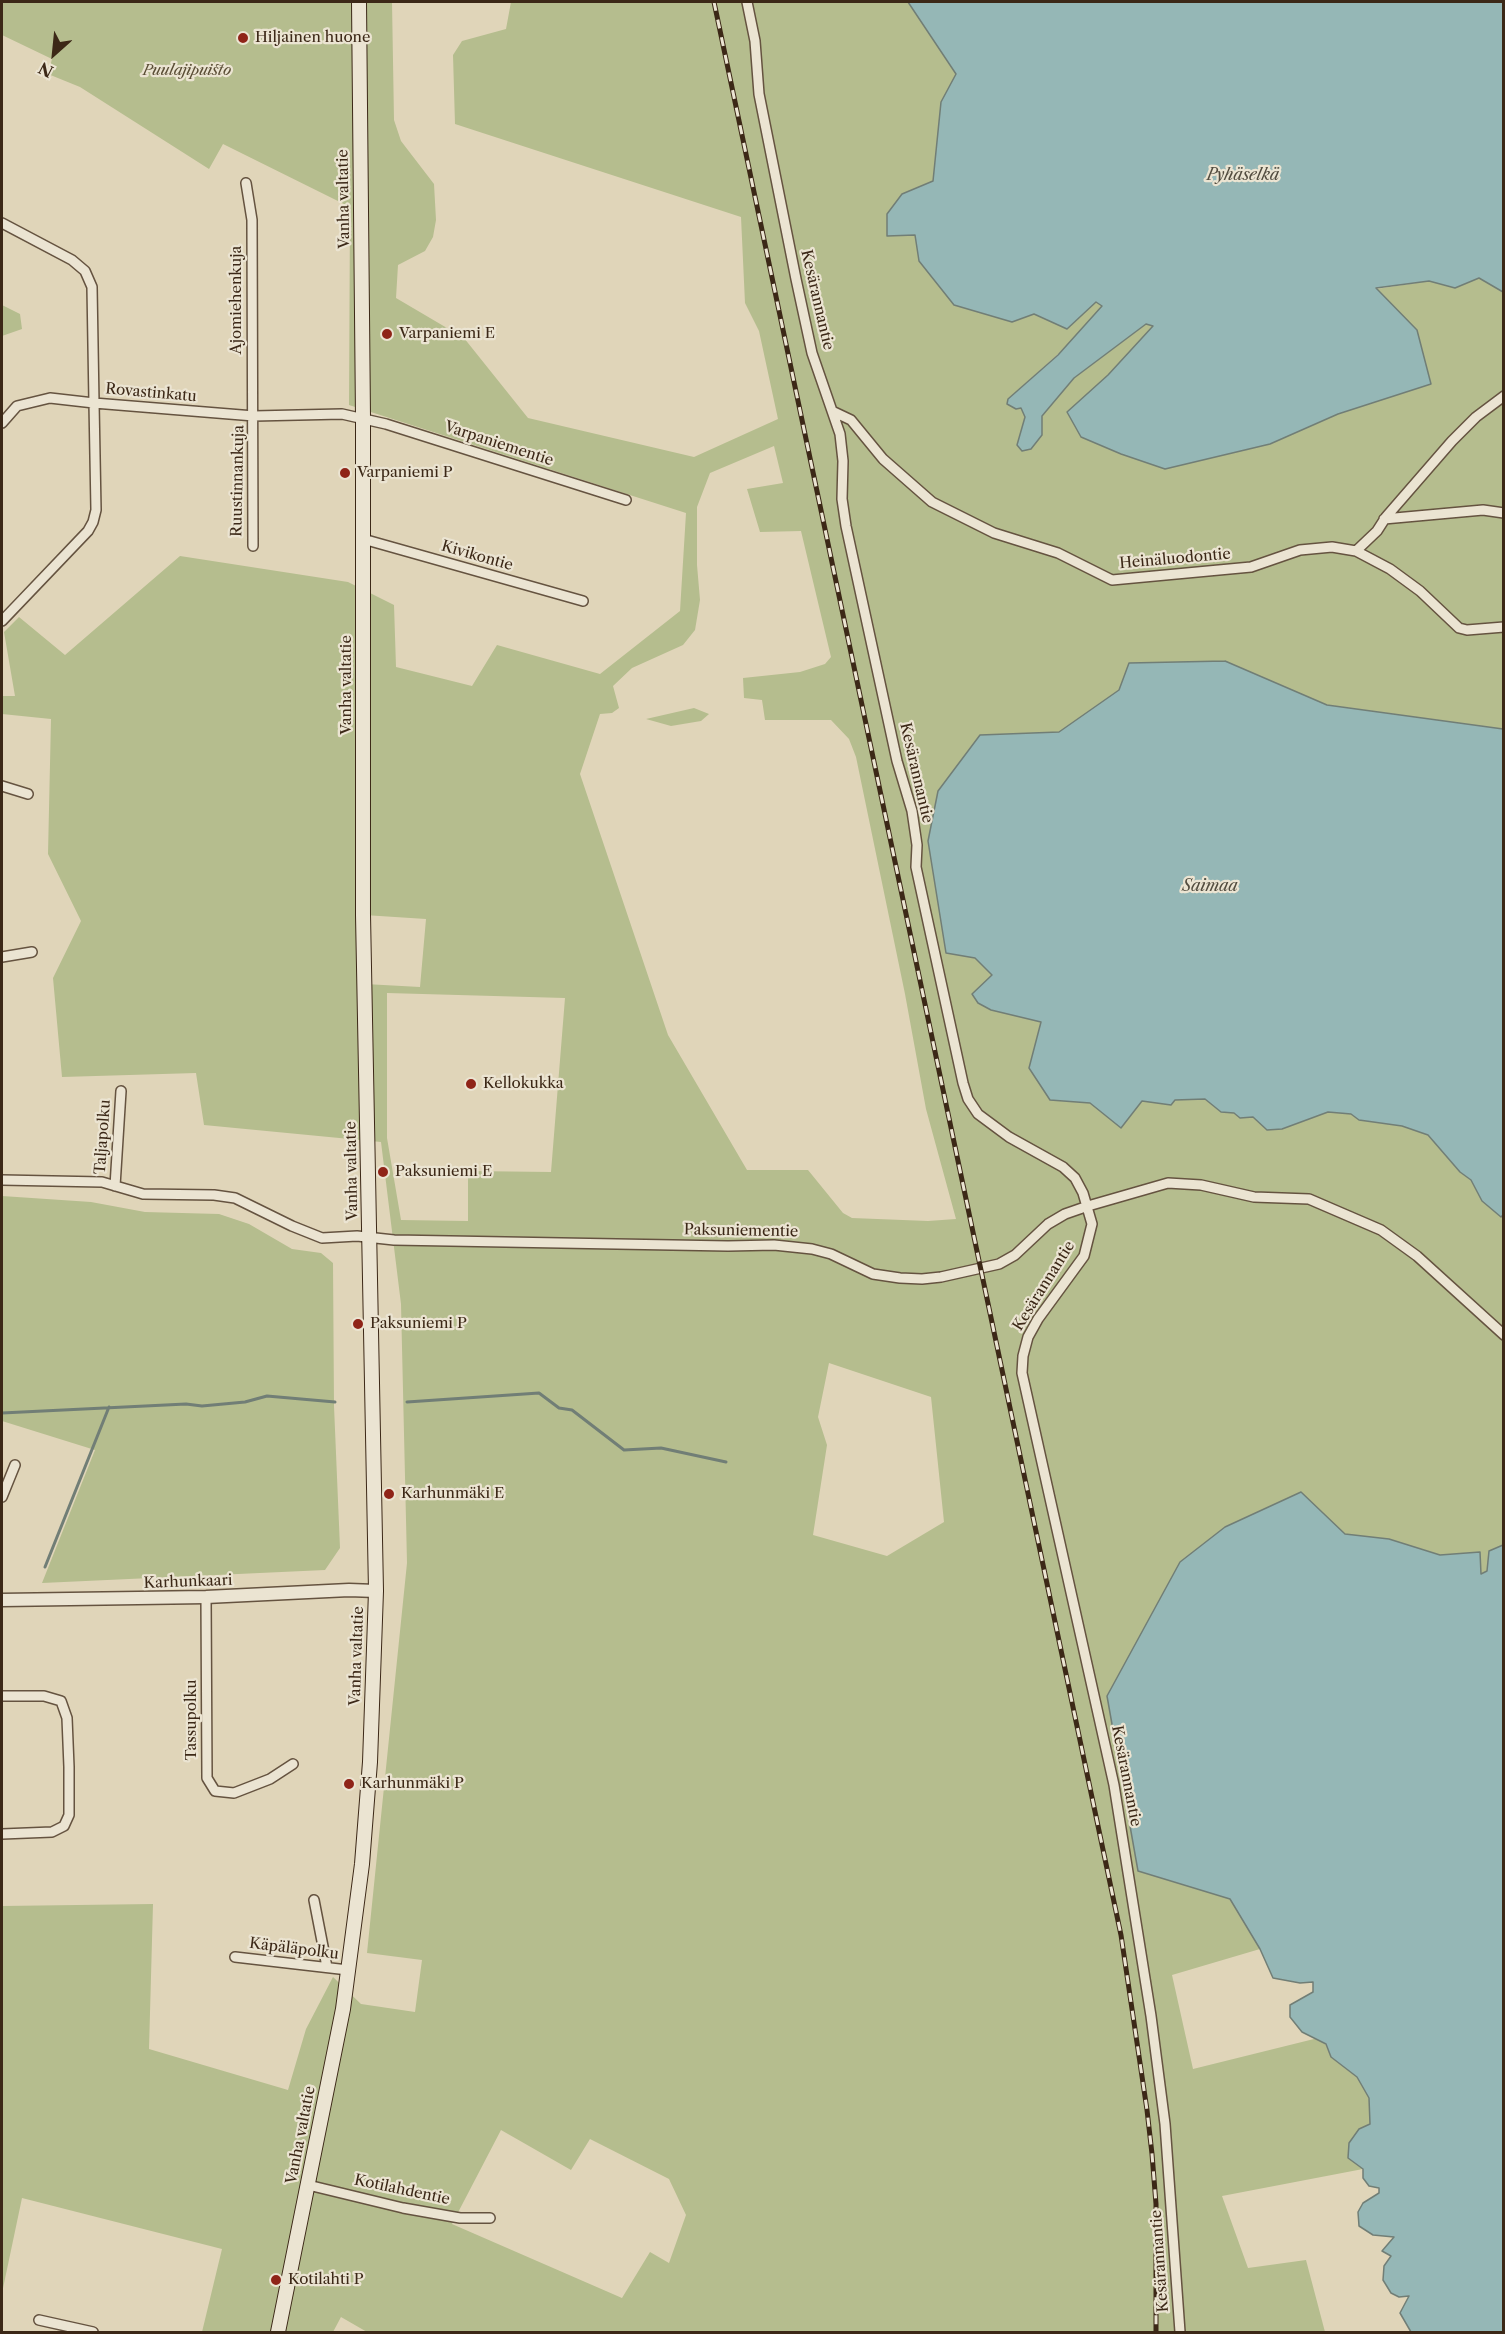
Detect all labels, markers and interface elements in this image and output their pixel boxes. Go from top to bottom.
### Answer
north arrow [24,24,84,84]
place label: Hiljainen huone [255,29,370,47]
marker: Hiljainen huone [236,31,250,45]
text: N [35,58,57,82]
park label: Puulajipuisto [143,62,231,80]
street label: Vanha valtatie [334,149,354,249]
water label: Pyhäselkä [1207,165,1279,185]
street label: Ajomiehenkuja [228,246,246,354]
street label: Kesärannantie [797,248,837,352]
place label: Varpaniemi E [399,325,495,343]
marker: Varpaniemi E [380,327,394,341]
street label: Rovastinkatu [105,380,197,406]
street label: Varpaniementie [442,418,556,470]
street label: Ruustinnankuja [228,425,248,537]
place label: Varpaniemi P [357,464,453,482]
marker: Varpaniemi P [338,466,352,480]
street label: Kivikontie [439,537,515,575]
street label: Heinäluodontie [1119,545,1231,573]
street label: Vanha valtatie [338,635,356,735]
street label: Kesärannantie [896,721,936,825]
water label: Saimaa [1182,876,1238,896]
place label: Kellokukka [483,1075,564,1093]
marker: Kellokukka [464,1077,478,1091]
street label: Taljapolku [91,1099,115,1175]
street label: Vanha valtatie [342,1121,362,1221]
place label: Paksuniemi E [395,1163,492,1181]
marker: Paksuniemi E [376,1165,390,1179]
street label: Paksuniementie [684,1221,798,1241]
street label: Kesärannantie [1009,1238,1079,1334]
place label: Paksuniemi P [370,1315,467,1333]
marker: Paksuniemi P [351,1317,365,1331]
place label: Karhunmäki E [401,1485,504,1503]
marker: Karhunmäki E [382,1487,396,1501]
street label: Karhunkaari [143,1571,233,1593]
street label: Vanha valtatie [346,1606,368,1706]
street label: Tassupolku [183,1680,201,1760]
street label: Kesärannantie [1107,1724,1145,1828]
place label: Karhunmäki P [361,1775,464,1793]
marker: Karhunmäki P [342,1777,356,1791]
street label: Käpäläpolku [248,1935,340,1963]
street label: Vanha valtatie [283,2084,319,2186]
street label: Kotilahdentie [353,2171,451,2209]
street label: Kesärannantie [1147,2209,1173,2313]
place label: Kotilahti P [288,2271,364,2289]
marker: Kotilahti P [269,2273,283,2287]

